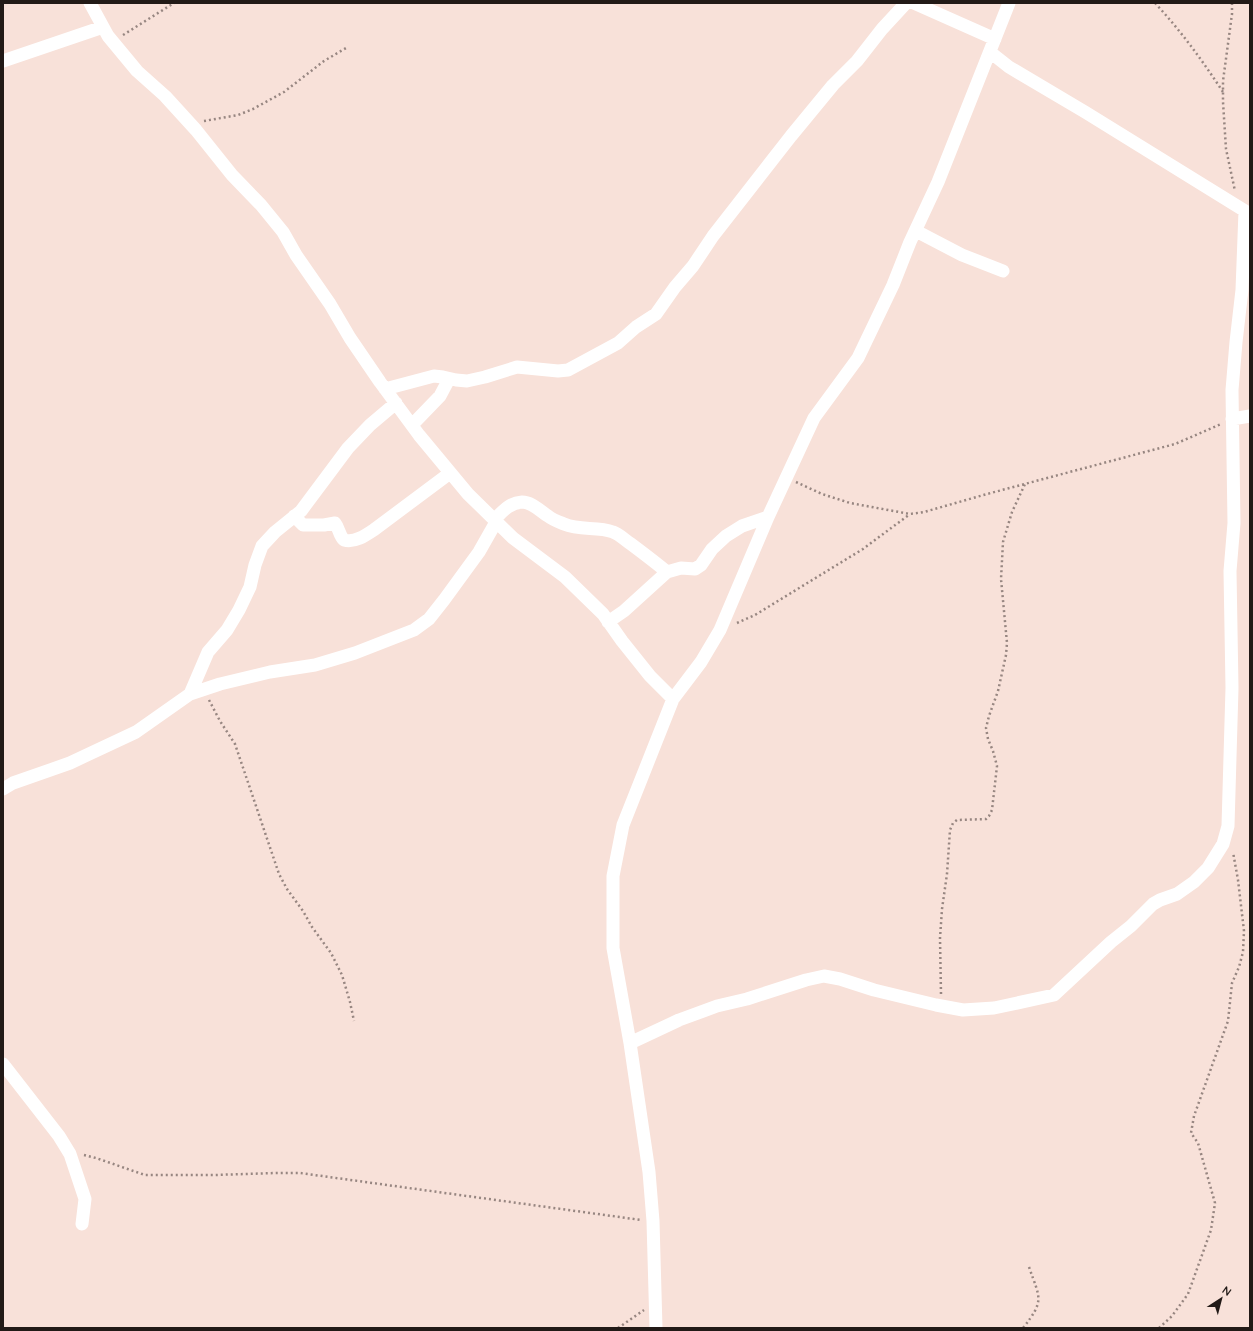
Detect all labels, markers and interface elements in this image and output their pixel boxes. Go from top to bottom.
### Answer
north arrow [1201,1279,1241,1319]
text: N [1219,1283,1234,1299]

